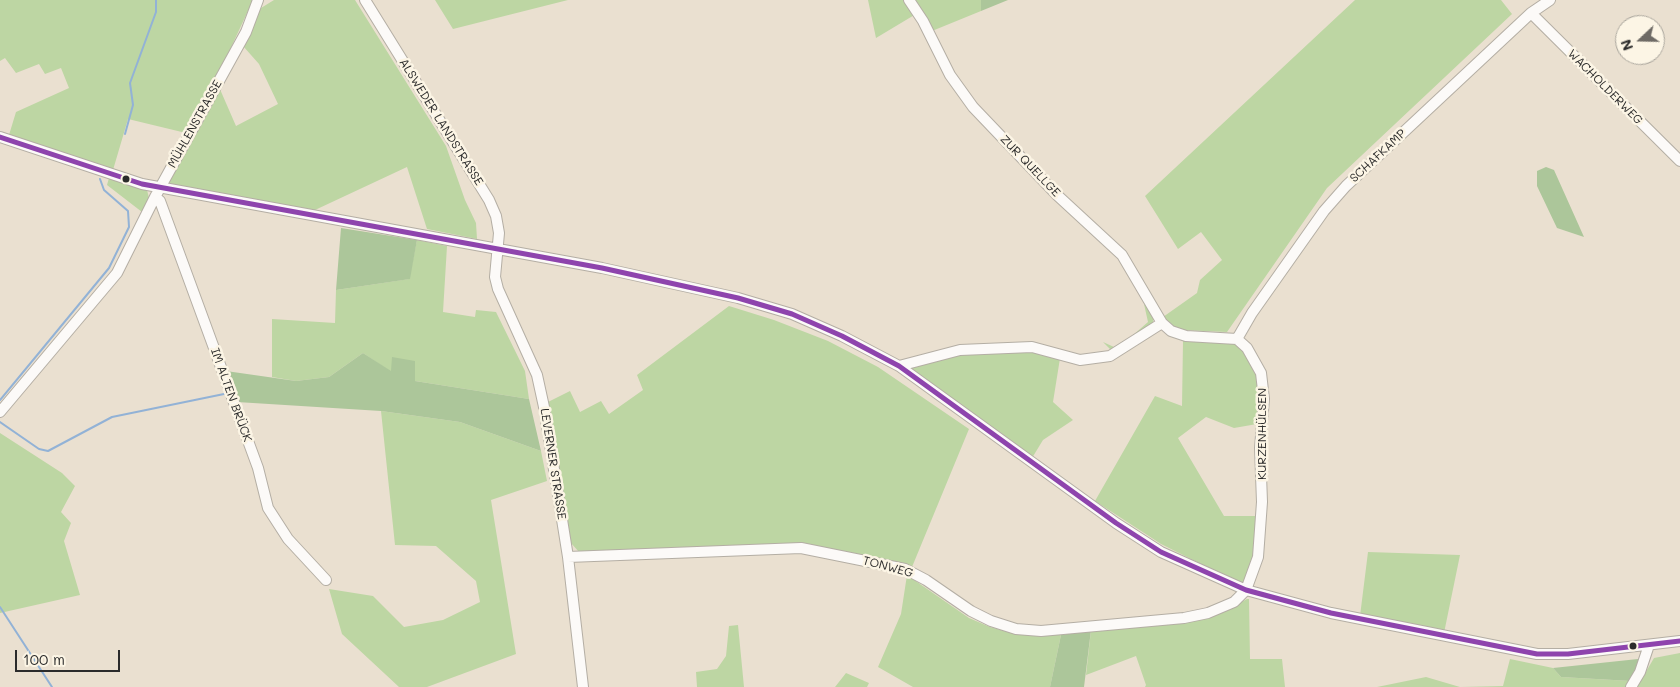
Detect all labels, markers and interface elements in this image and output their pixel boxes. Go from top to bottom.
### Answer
north arrow [1615,15,1665,65]
text: N [1616,37,1637,54]
street label: WACHOLDERWEG [1564,46,1646,128]
street label: ALSWEDER LANDSTRASSE [396,56,486,188]
street label: MÜHLENSTRASSE [165,78,225,170]
street label: SCHAFKAMP [1347,126,1409,186]
street label: ZUR QUELLGE [997,132,1063,200]
unlabelled marker [121,174,131,184]
street label: IM ALTEN BRÜCK [207,346,255,444]
street label: KURZENHÜLSEN [1255,388,1269,480]
street label: LEVERNER STRASSE [537,407,569,521]
street label: TONWEG [861,553,915,581]
scale bar [18,640,122,672]
unlabelled marker [1628,641,1638,651]
text: 100 m [23,649,65,669]

